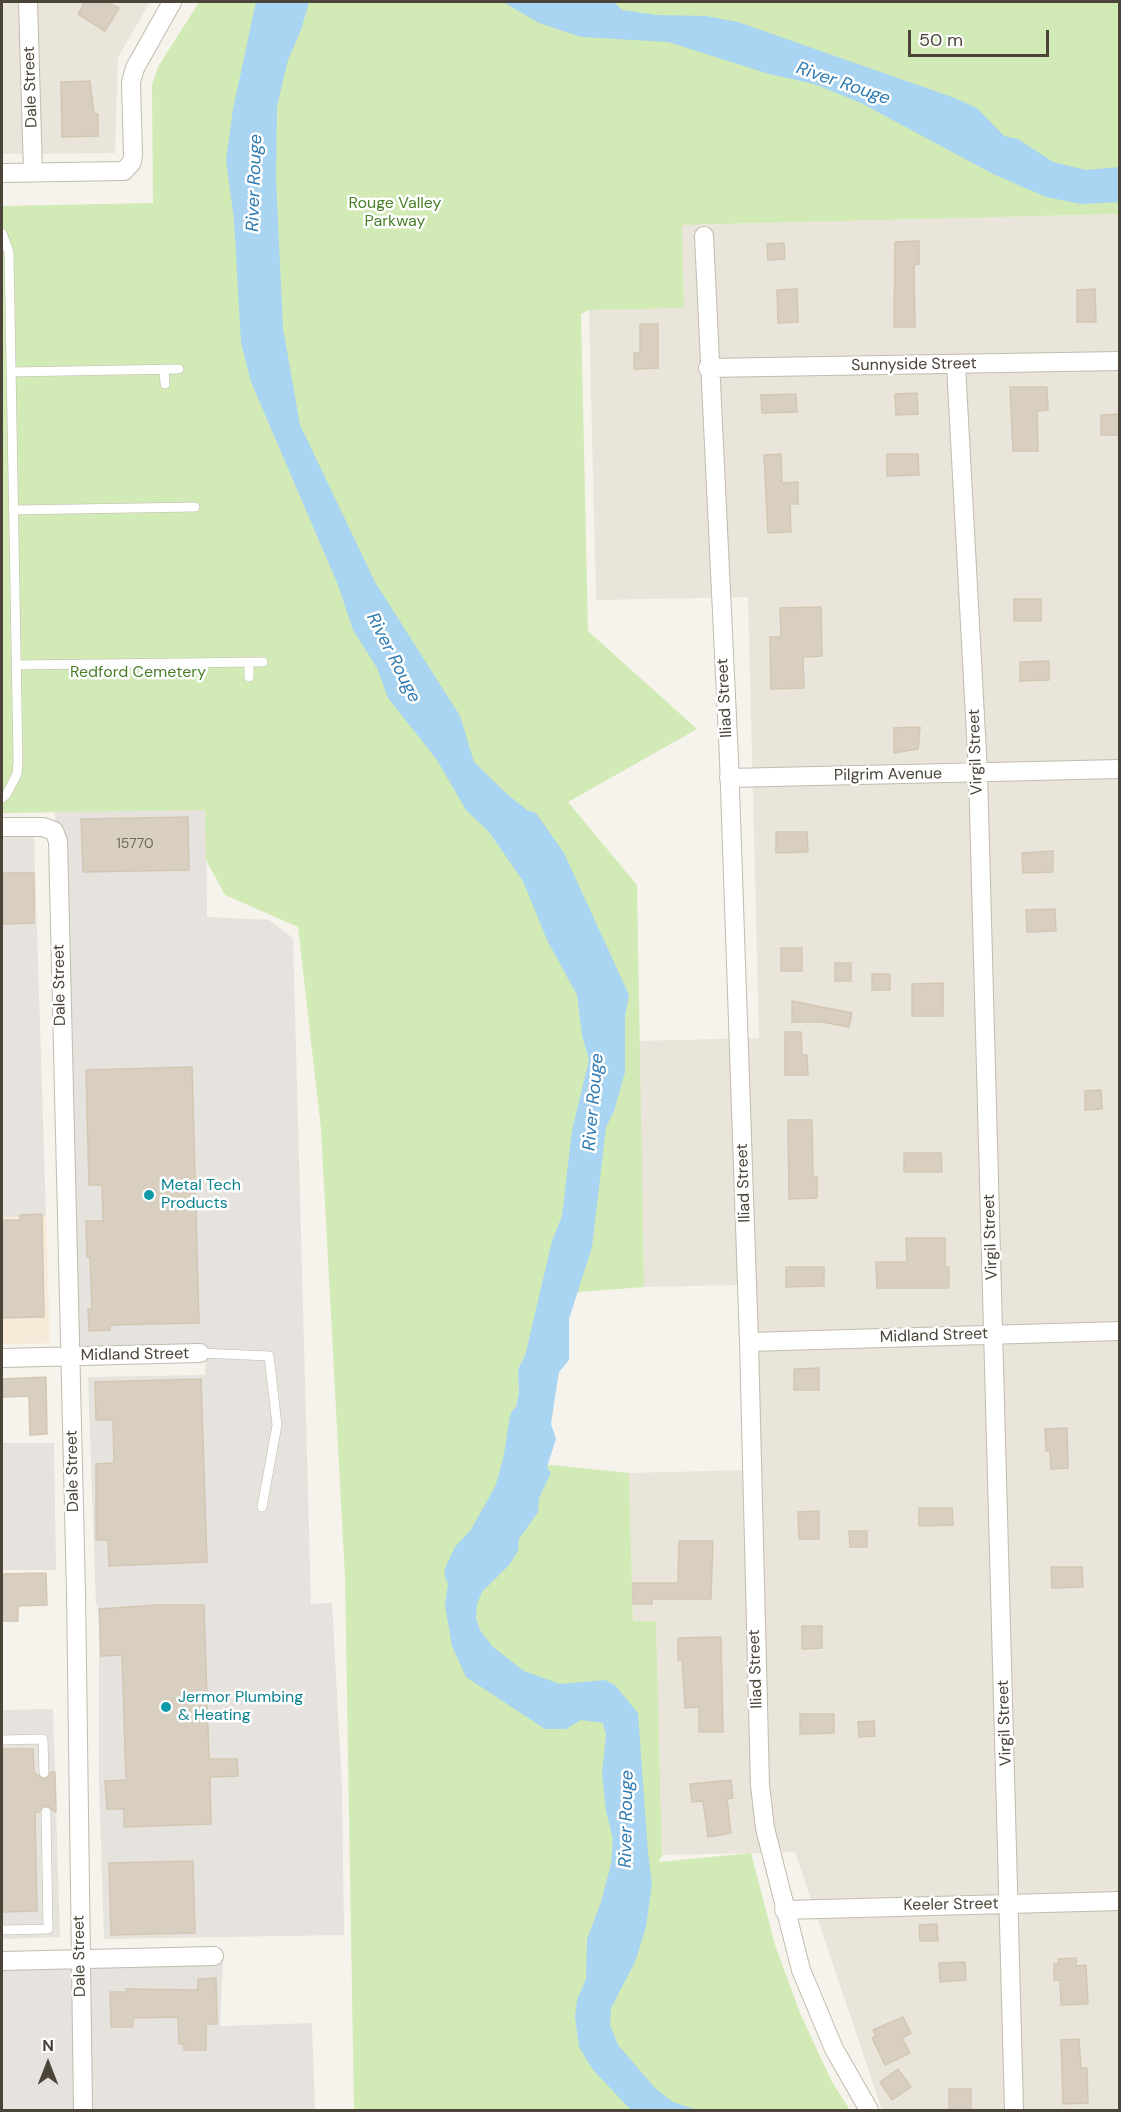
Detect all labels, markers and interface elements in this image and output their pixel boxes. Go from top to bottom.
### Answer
scale bar [911,18,1052,56]
text: 50 m [919,28,963,52]
street label: Dale Street [20,46,42,128]
water label: River Rouge [793,58,893,110]
water label: River Rouge [242,134,268,232]
park label: Rouge Valley Parkway [349,194,441,232]
street label: Sunnyside Street [851,354,977,376]
water label: River Rouge [361,610,425,706]
street label: Iliad Street [713,658,737,738]
park label: Redford Cemetery [70,663,206,683]
street label: Virgil Street [965,709,987,795]
street label: Pilgrim Avenue [834,764,942,786]
house number: 15770 [116,836,154,852]
street label: Dale Street [50,944,70,1026]
water label: River Rouge [579,1052,609,1152]
street label: Iliad Street [733,1143,755,1223]
place label: Metal Tech Products [161,1176,241,1214]
marker: Metal Tech Products [142,1188,156,1202]
street label: Virgil Street [980,1194,1002,1280]
street label: Midland Street [879,1325,989,1347]
street label: Midland Street [81,1344,189,1366]
street label: Dale Street [63,1430,83,1512]
street label: Iliad Street [745,1629,767,1709]
street label: Virgil Street [994,1680,1016,1766]
place label: Jermor Plumbing & Heating [178,1688,303,1726]
marker: Jermor Plumbing & Heating [159,1700,173,1714]
water label: River Rouge [615,1770,639,1868]
street label: Keeler Street [903,1895,999,1915]
street label: Dale Street [70,1915,90,1997]
north arrow [18,2034,78,2094]
text: N [42,2035,54,2056]

